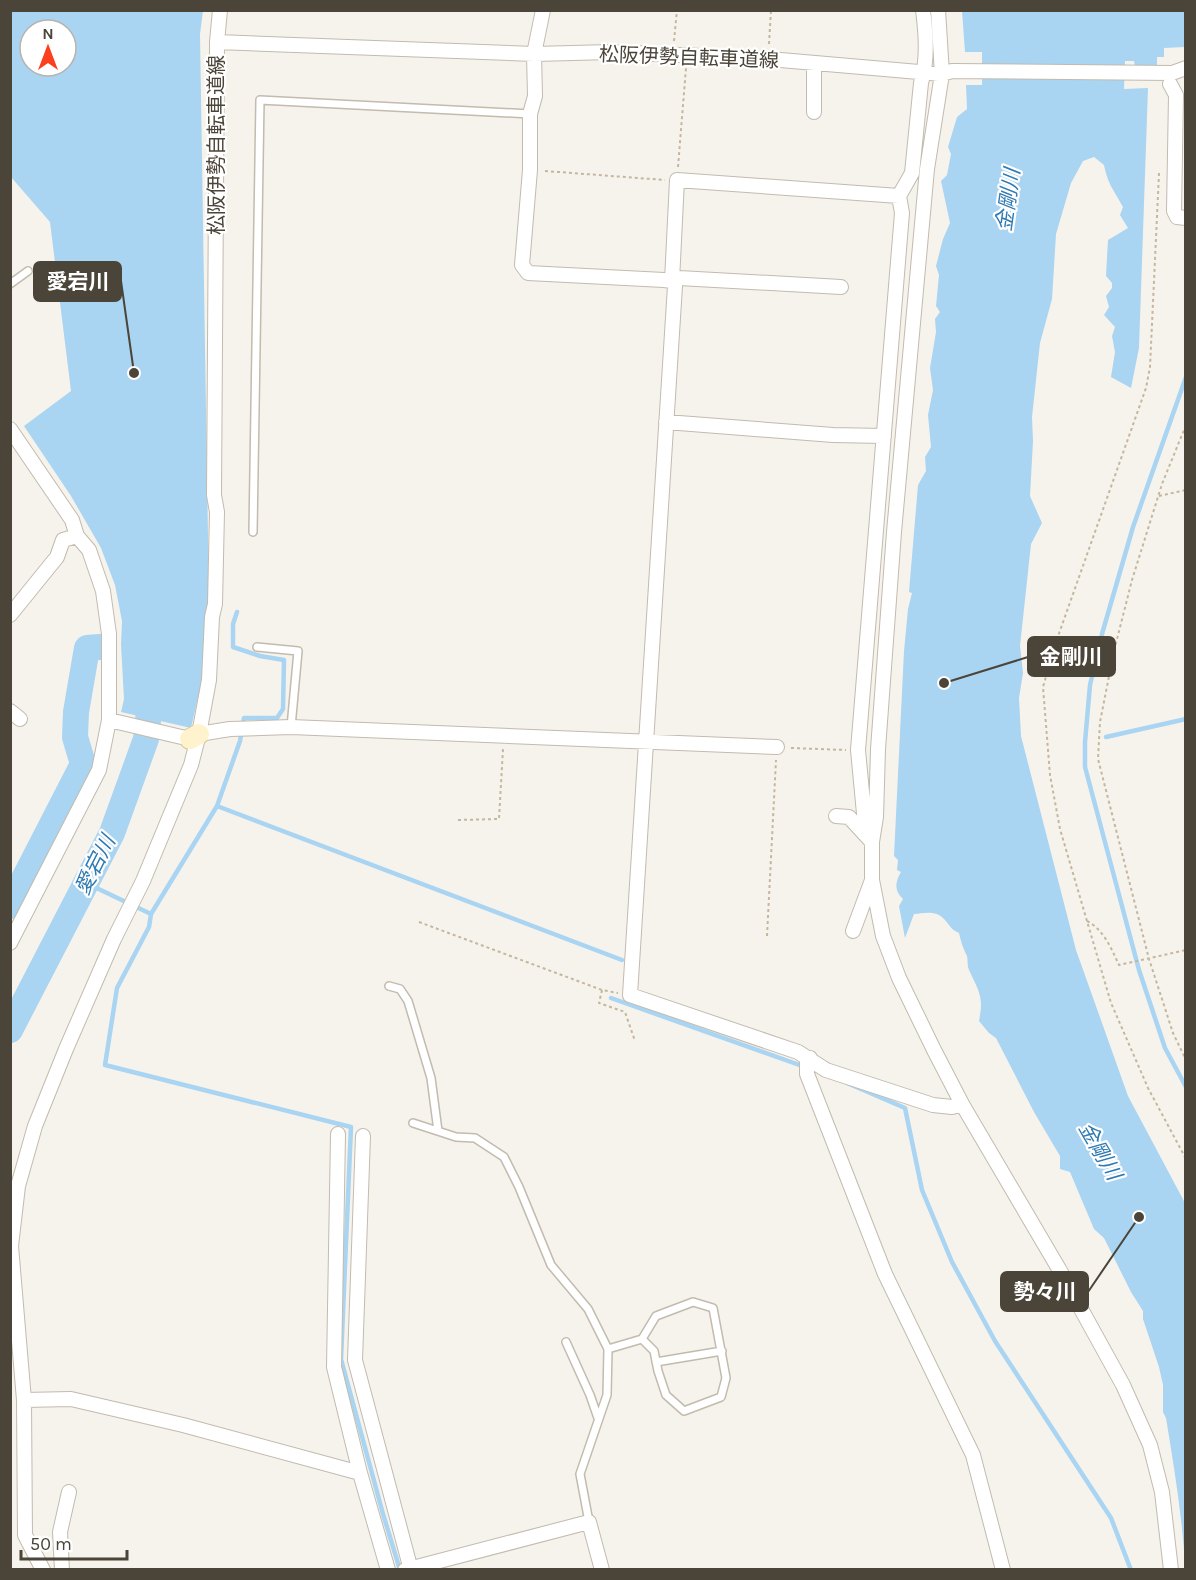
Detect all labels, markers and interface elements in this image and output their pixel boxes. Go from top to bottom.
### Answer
north arrow [18,18,78,78]
text: N [42,24,54,43]
street label: 松阪伊勢自転車道線 [599,43,779,72]
street label: 松阪伊勢自転車道線 [205,55,228,235]
water label: 金剛川 [992,165,1025,233]
callout: 愛宕川 [34,262,121,301]
text: 愛宕川 [47,270,110,294]
callout: 金剛川 [1028,637,1115,676]
text: 金剛川 [1040,645,1103,669]
water label: 愛宕川 [70,830,121,899]
water label: 金剛川 [1074,1118,1127,1186]
callout: 勢々川 [1001,1272,1088,1311]
text: 勢々川 [1014,1280,1077,1304]
scale bar [21,1523,128,1561]
text: 50 m [30,1533,72,1555]

